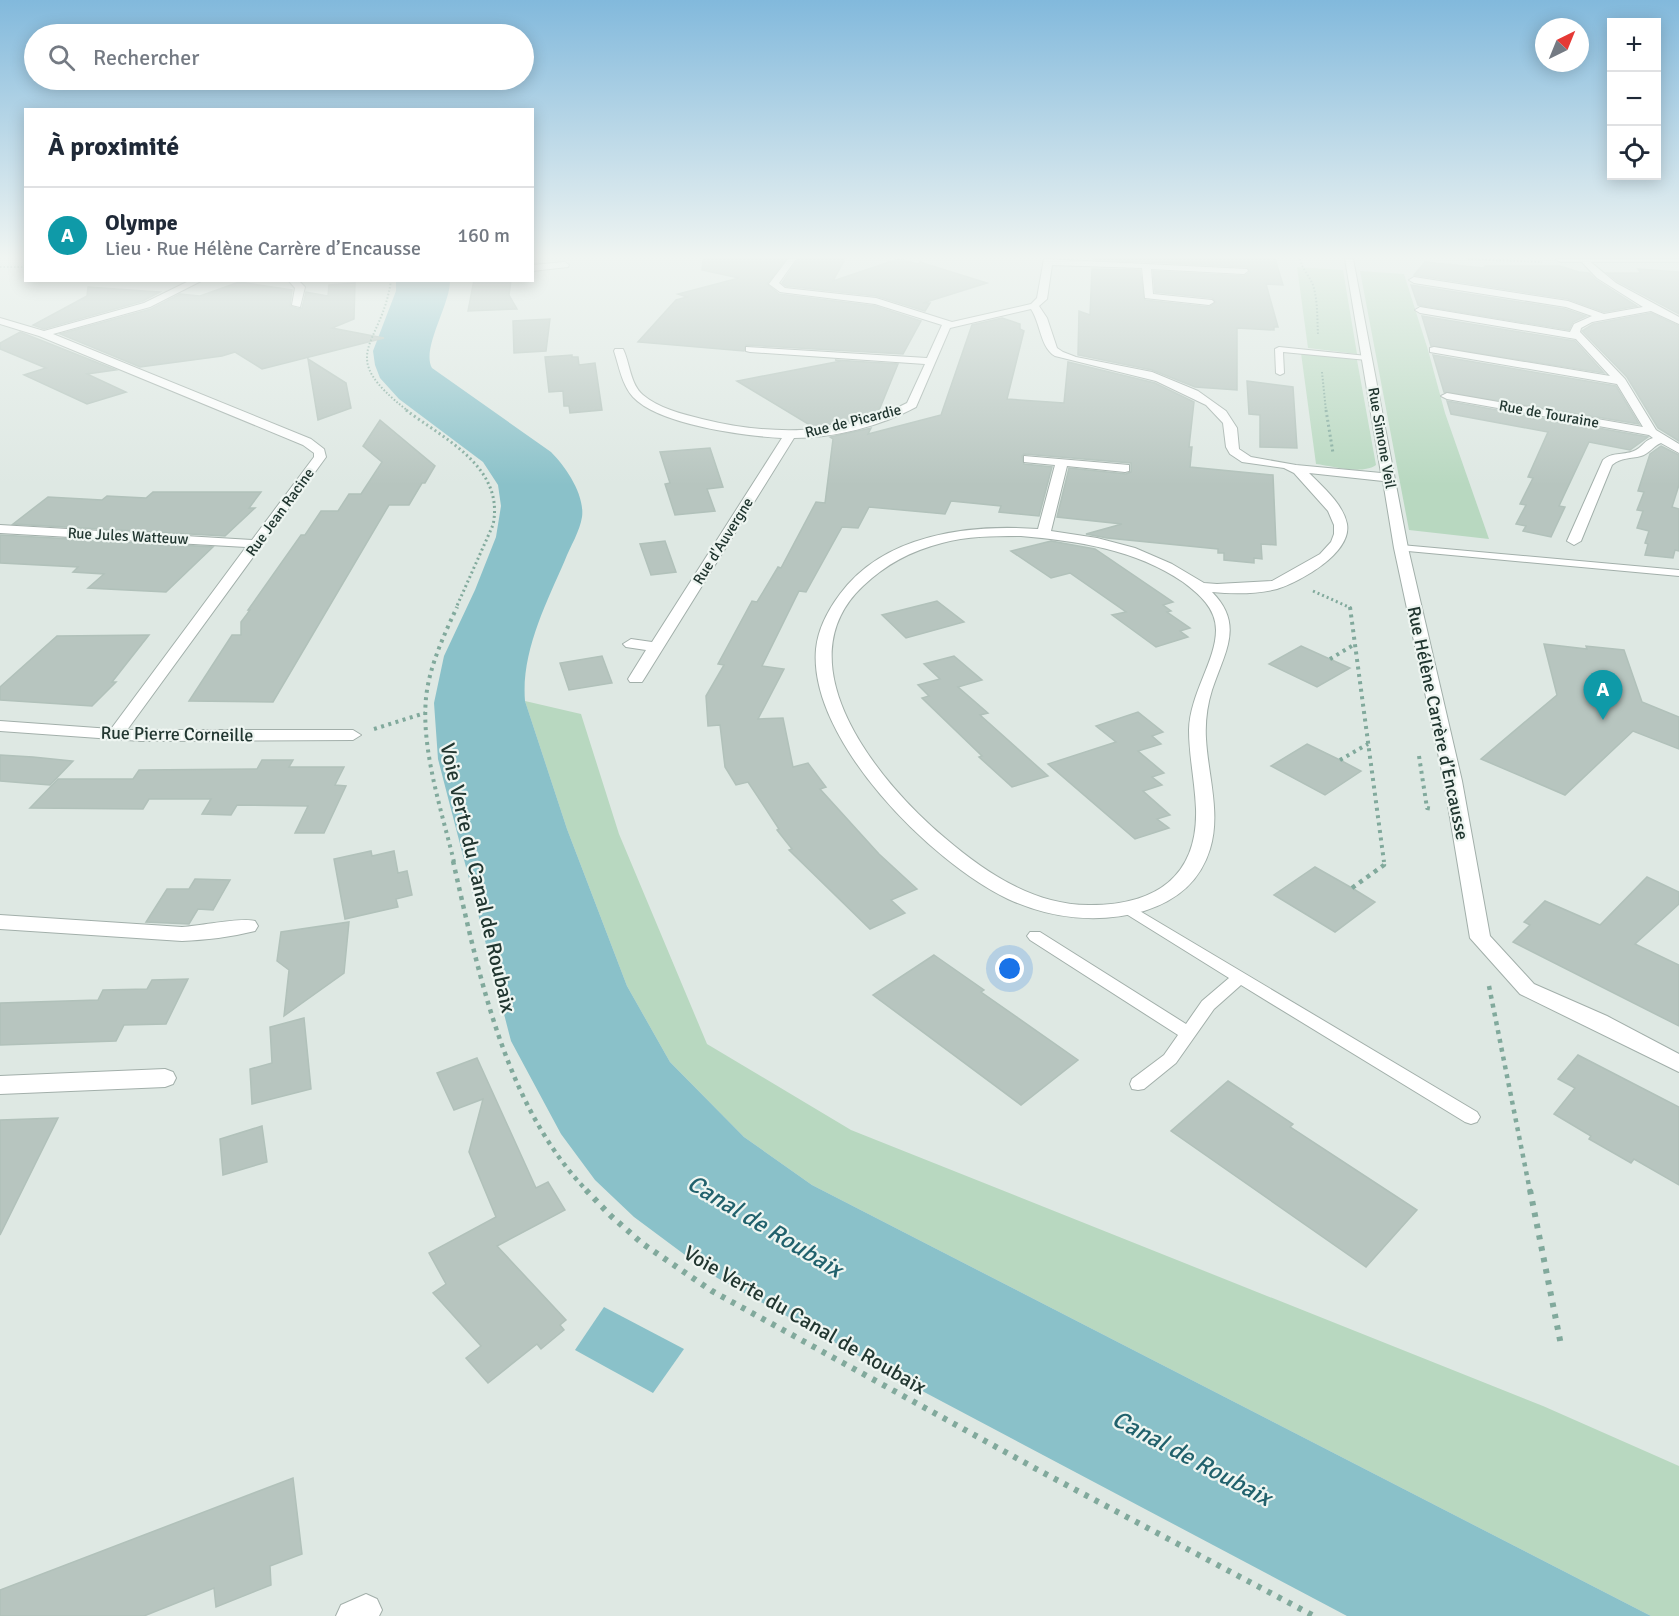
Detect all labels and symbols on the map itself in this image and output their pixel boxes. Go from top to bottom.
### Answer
north arrow [1535,18,1589,72]
street label: Rue Simone Veil [1364,386,1400,490]
street label: Rue de Touraine [1498,396,1600,432]
street label: Rue de Picardie [803,400,903,442]
street label: Rue Jean Racine [242,464,318,560]
street label: Rue d'Auvergne [689,494,757,588]
street label: Rue Jules Watteuw [67,524,189,548]
street label: Rue Hélène Carrère d’Encausse [1402,604,1474,842]
pin: A [1584,670,1622,720]
street label: Rue Pierre Corneille [100,722,254,746]
street label: Voie Verte du Canal de Roubaix [434,741,522,1016]
your location [995,954,1024,983]
water label: Canal de Roubaix [682,1168,851,1286]
street label: Voie Verte du Canal de Roubaix [679,1240,931,1400]
water label: Canal de Roubaix [1107,1403,1279,1514]

